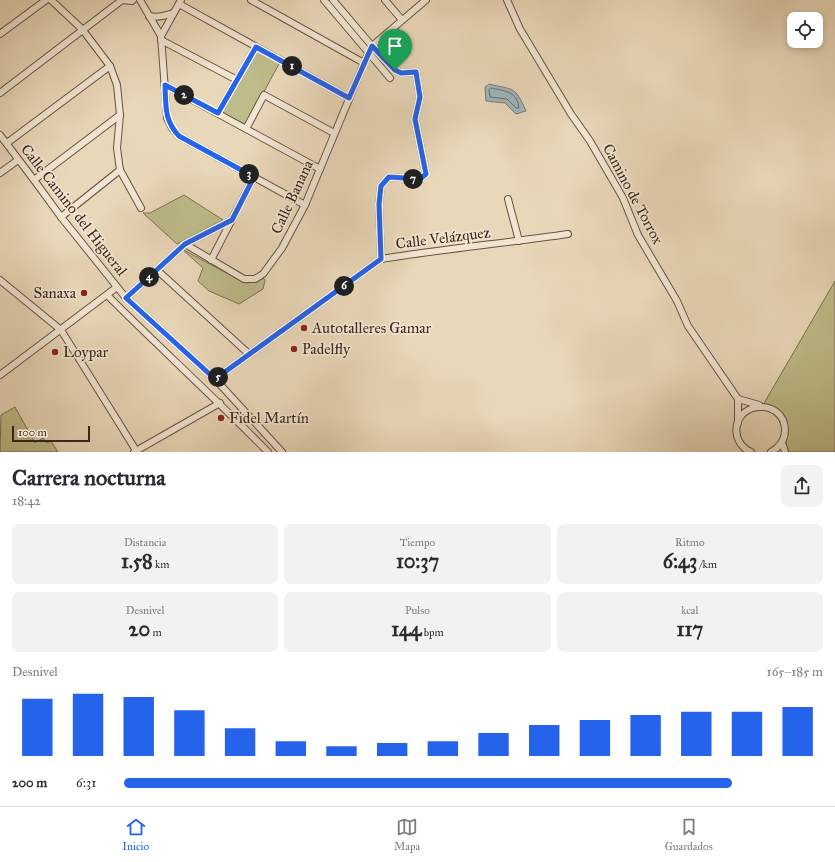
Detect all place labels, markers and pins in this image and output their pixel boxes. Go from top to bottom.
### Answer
pin [378,29,412,70]
pin: 1 [282,56,302,76]
pin: 2 [174,85,194,105]
pin: 3 [239,164,259,184]
pin: 7 [403,169,423,189]
pin: 4 [139,267,159,287]
pin: 6 [334,276,354,296]
place label: Sanaxa [34,284,77,302]
marker: Sanaxa [79,288,89,298]
place label: Autotalleres Gamar [311,319,432,337]
marker: Autotalleres Gamar [299,323,309,333]
place label: Padelfly [302,340,351,358]
place label: Loypar [63,343,108,361]
marker: Padelfly [289,344,299,354]
marker: Loypar [50,347,60,357]
pin: 5 [208,367,228,387]
place label: Fidel Martín [229,409,309,427]
marker: Fidel Martín [216,413,226,423]

